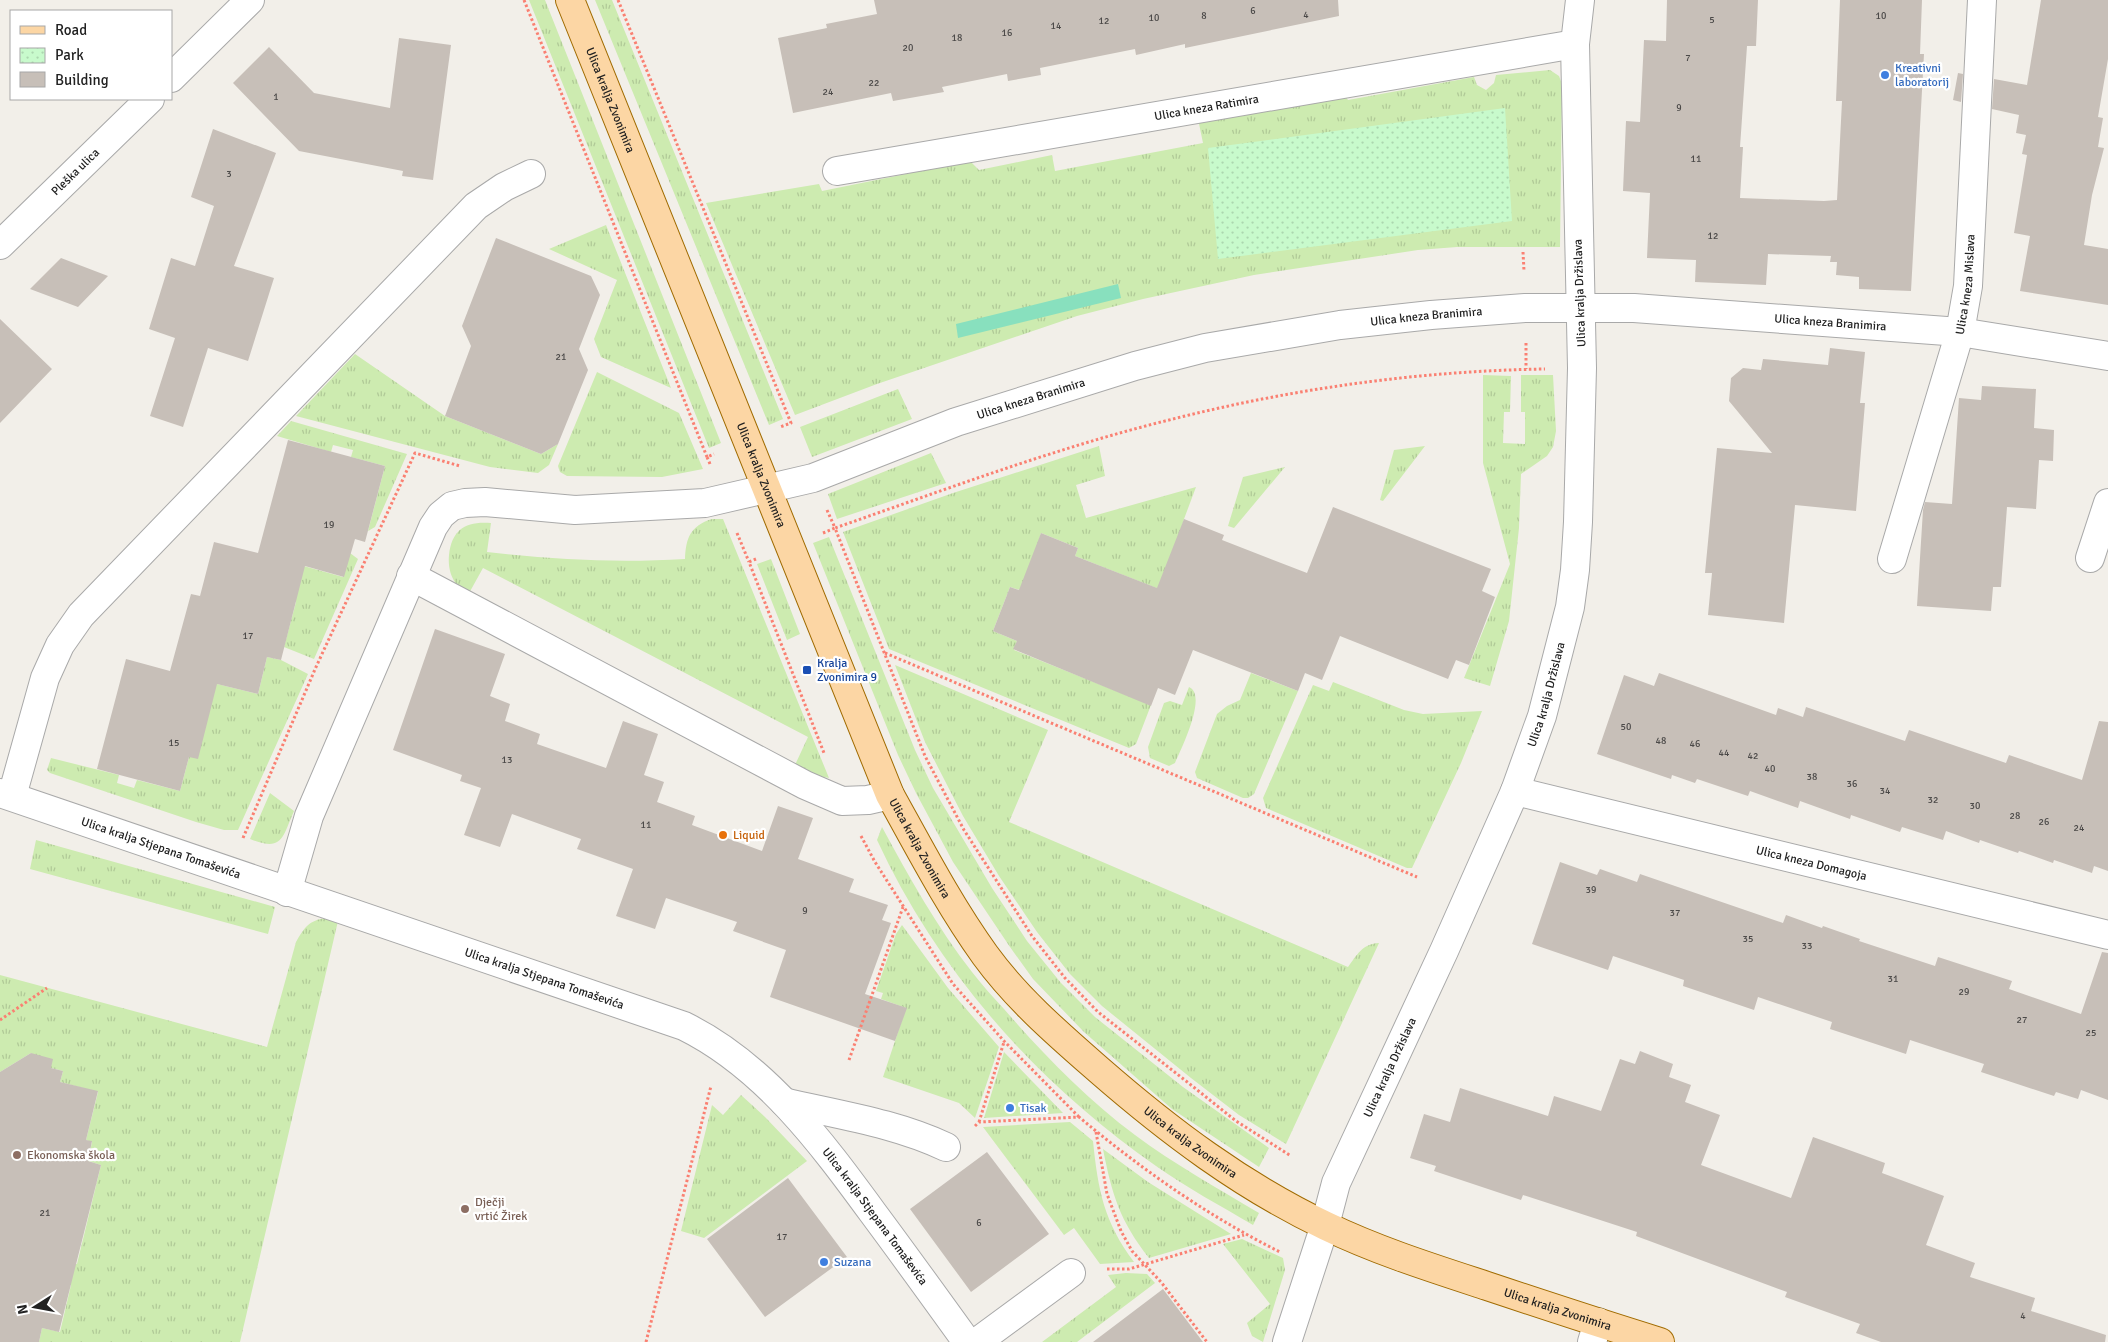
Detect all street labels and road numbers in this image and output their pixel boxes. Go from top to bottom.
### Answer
street label: Ulica kralja Zvonimira [582,45,638,155]
street label: Ulica kneza Ratimira [1153,91,1260,124]
street label: Pleška ulica [48,145,102,199]
street label: Ulica kneza Mislava [1952,234,1978,336]
street label: Ulica kralja Držislava [1571,239,1589,347]
street label: Ulica kneza Branimira [1369,304,1483,329]
street label: Ulica kneza Branimira [1774,311,1887,334]
street label: Ulica kneza Branimira [975,375,1087,423]
street label: Ulica kralja Zvonimira [733,420,789,530]
street label: Ulica kralja Držislava [1524,640,1568,749]
street label: Ulica kralja Zvonimira [886,796,954,901]
street label: Ulica kralja Stjepana Tomaševića [79,814,243,882]
street label: Ulica kneza Domagoja [1754,842,1868,884]
street label: Ulica kralja Stjepana Tomaševića [463,944,626,1013]
street label: Ulica kralja Držislava [1360,1015,1420,1120]
street label: Ulica kralja Zvonimira [1141,1103,1240,1181]
street label: Ulica kralja Stjepana Tomaševića [819,1145,931,1288]
street label: Ulica kralja Zvonimira [1502,1285,1613,1334]

